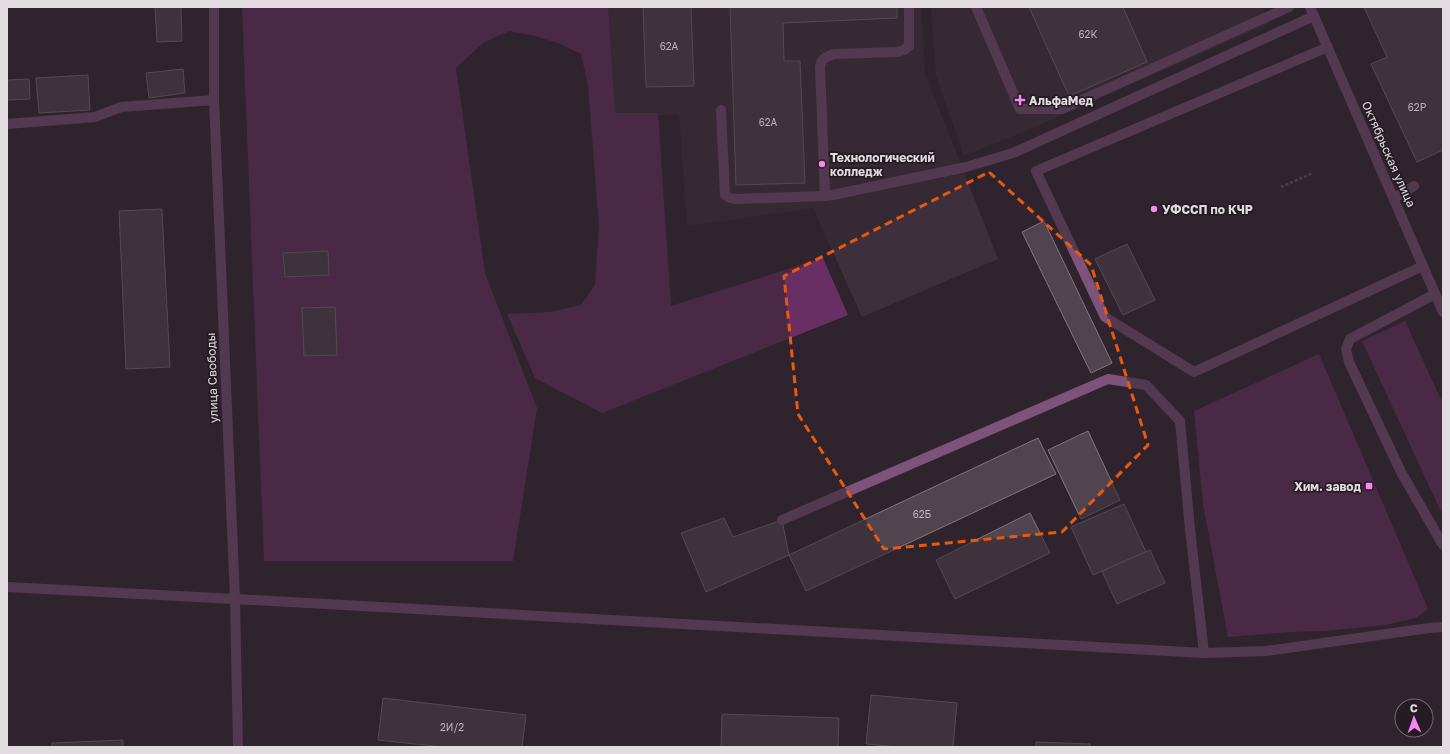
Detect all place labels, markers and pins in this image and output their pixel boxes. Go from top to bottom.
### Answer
place label: АльфаМед [1029,93,1094,108]
marker: АльфаМед [1014,94,1026,106]
place label: Технологический колледж [830,150,935,179]
marker: Технологический колледж [817,159,827,169]
place label: УФССП по КЧР [1162,202,1253,217]
marker: УФССП по КЧР [1149,204,1159,214]
place label: Хим. завод [1294,479,1361,494]
marker: Хим. завод [1364,481,1374,491]

